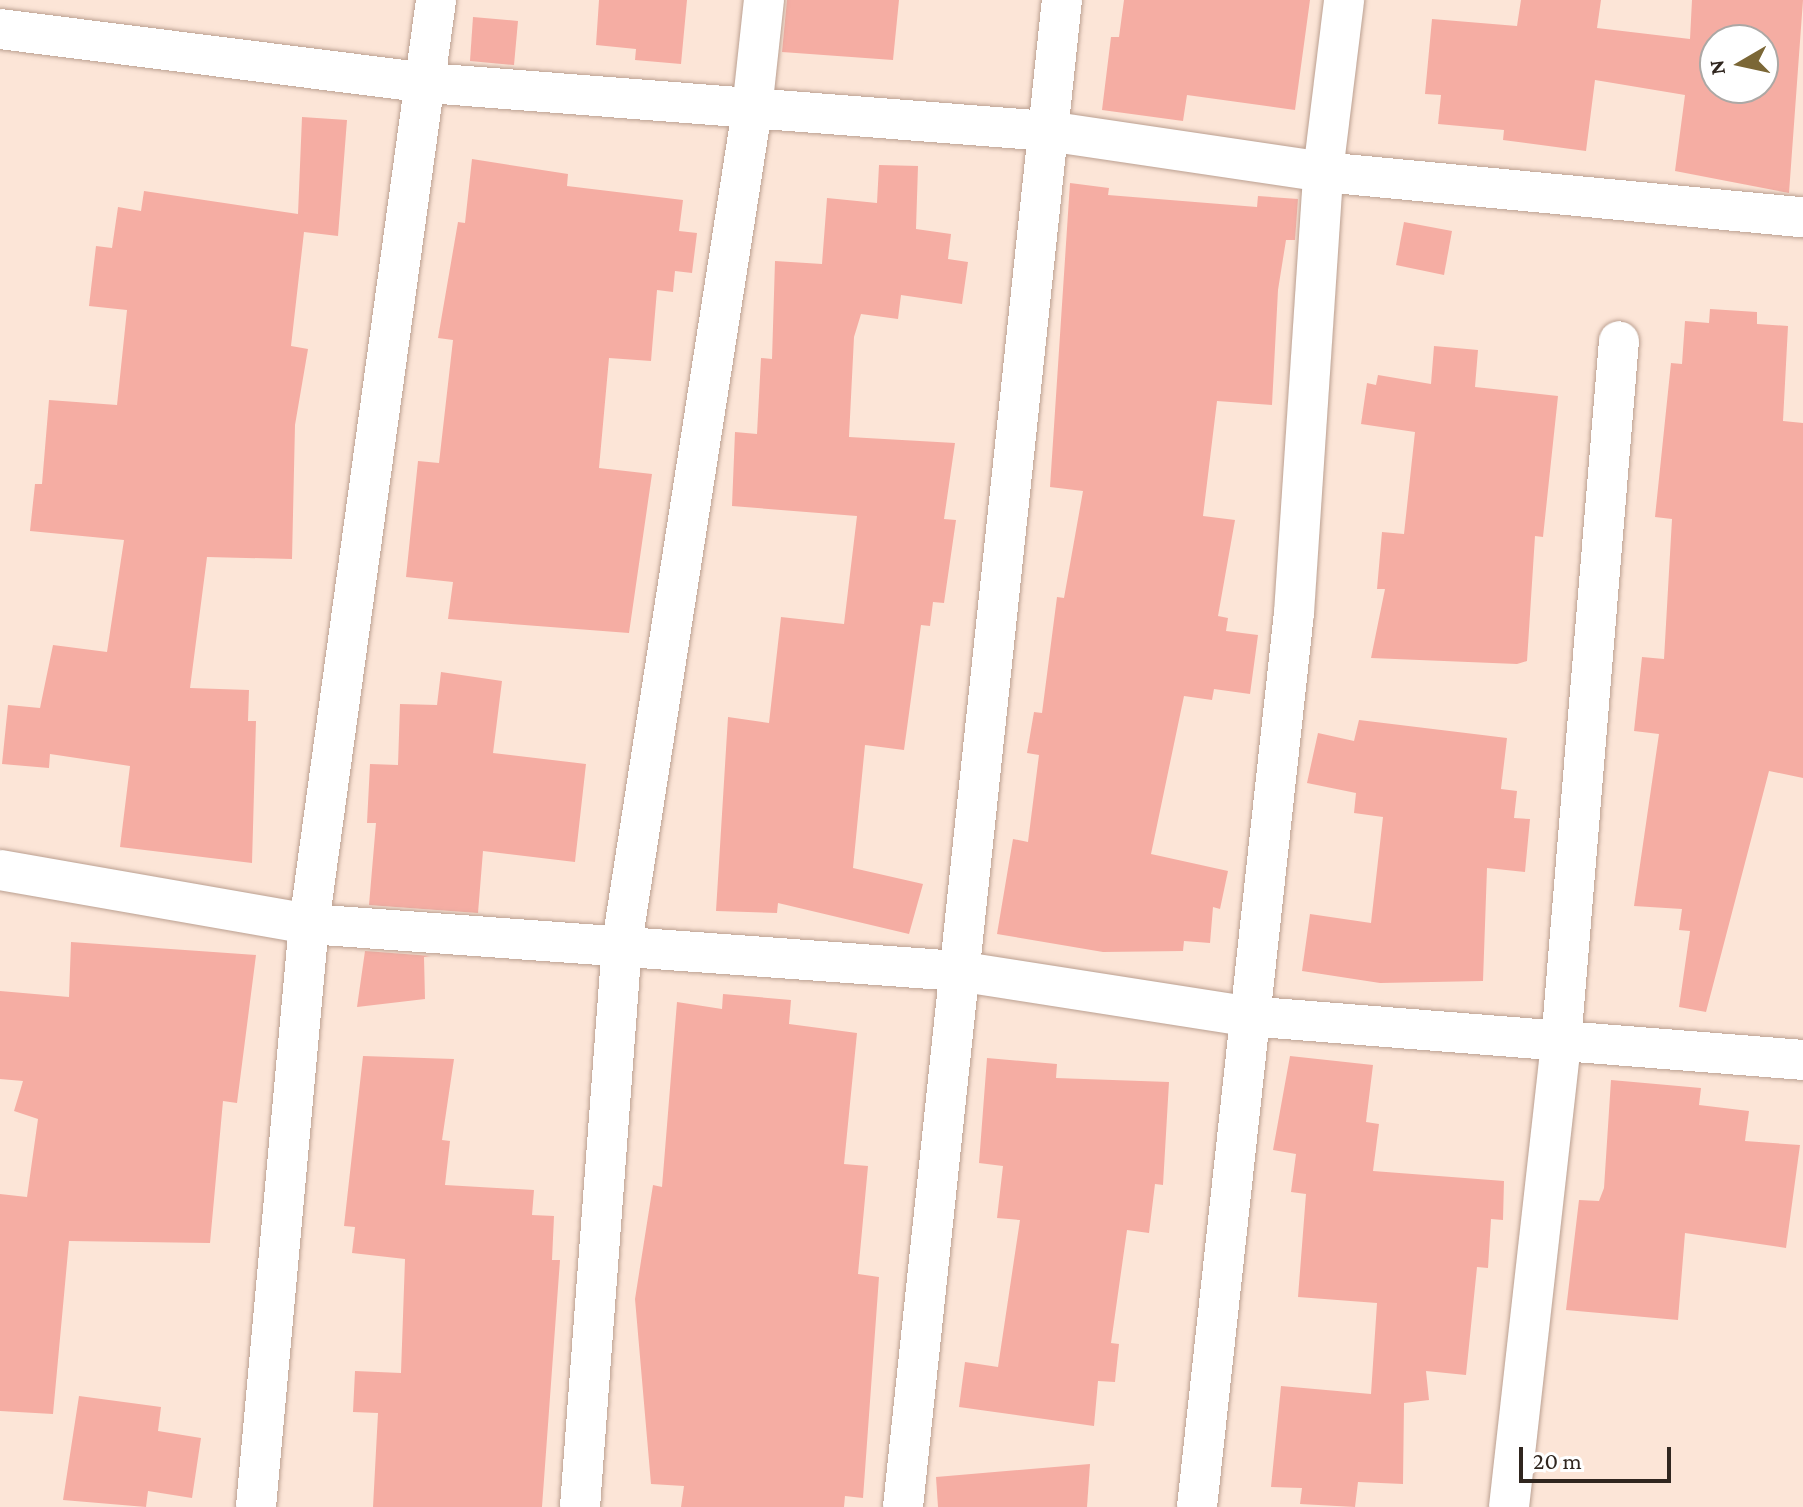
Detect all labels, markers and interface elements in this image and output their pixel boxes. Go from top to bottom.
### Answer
north arrow [1699,24,1779,104]
text: N [1703,58,1730,77]
scale bar [1523,1431,1675,1481]
text: 20 m [1533,1447,1582,1474]

